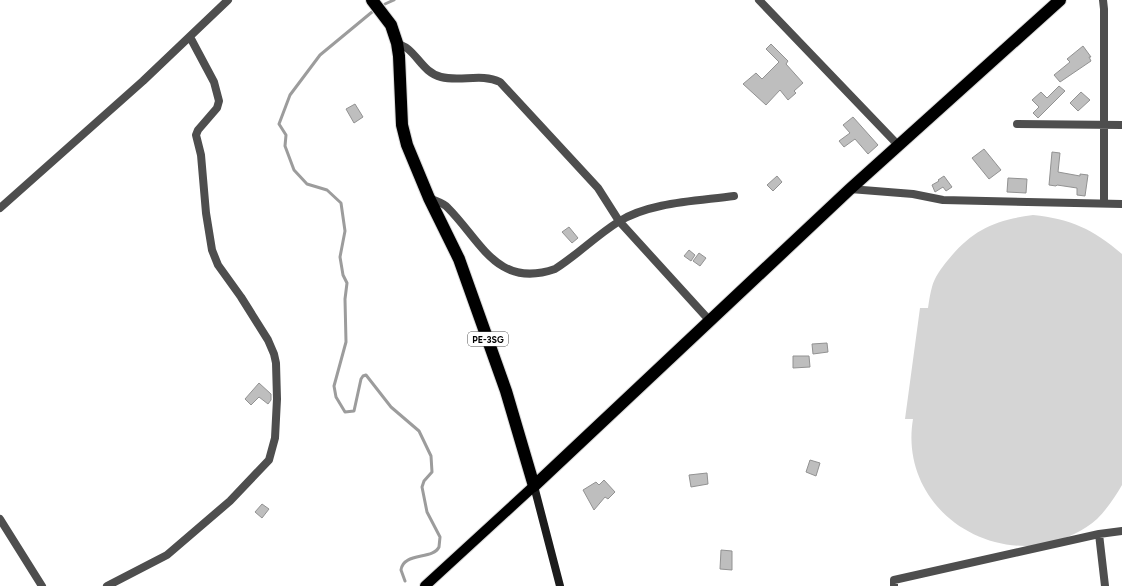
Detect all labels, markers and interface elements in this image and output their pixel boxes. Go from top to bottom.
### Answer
road number: PE-3SG [468,332,508,346]

